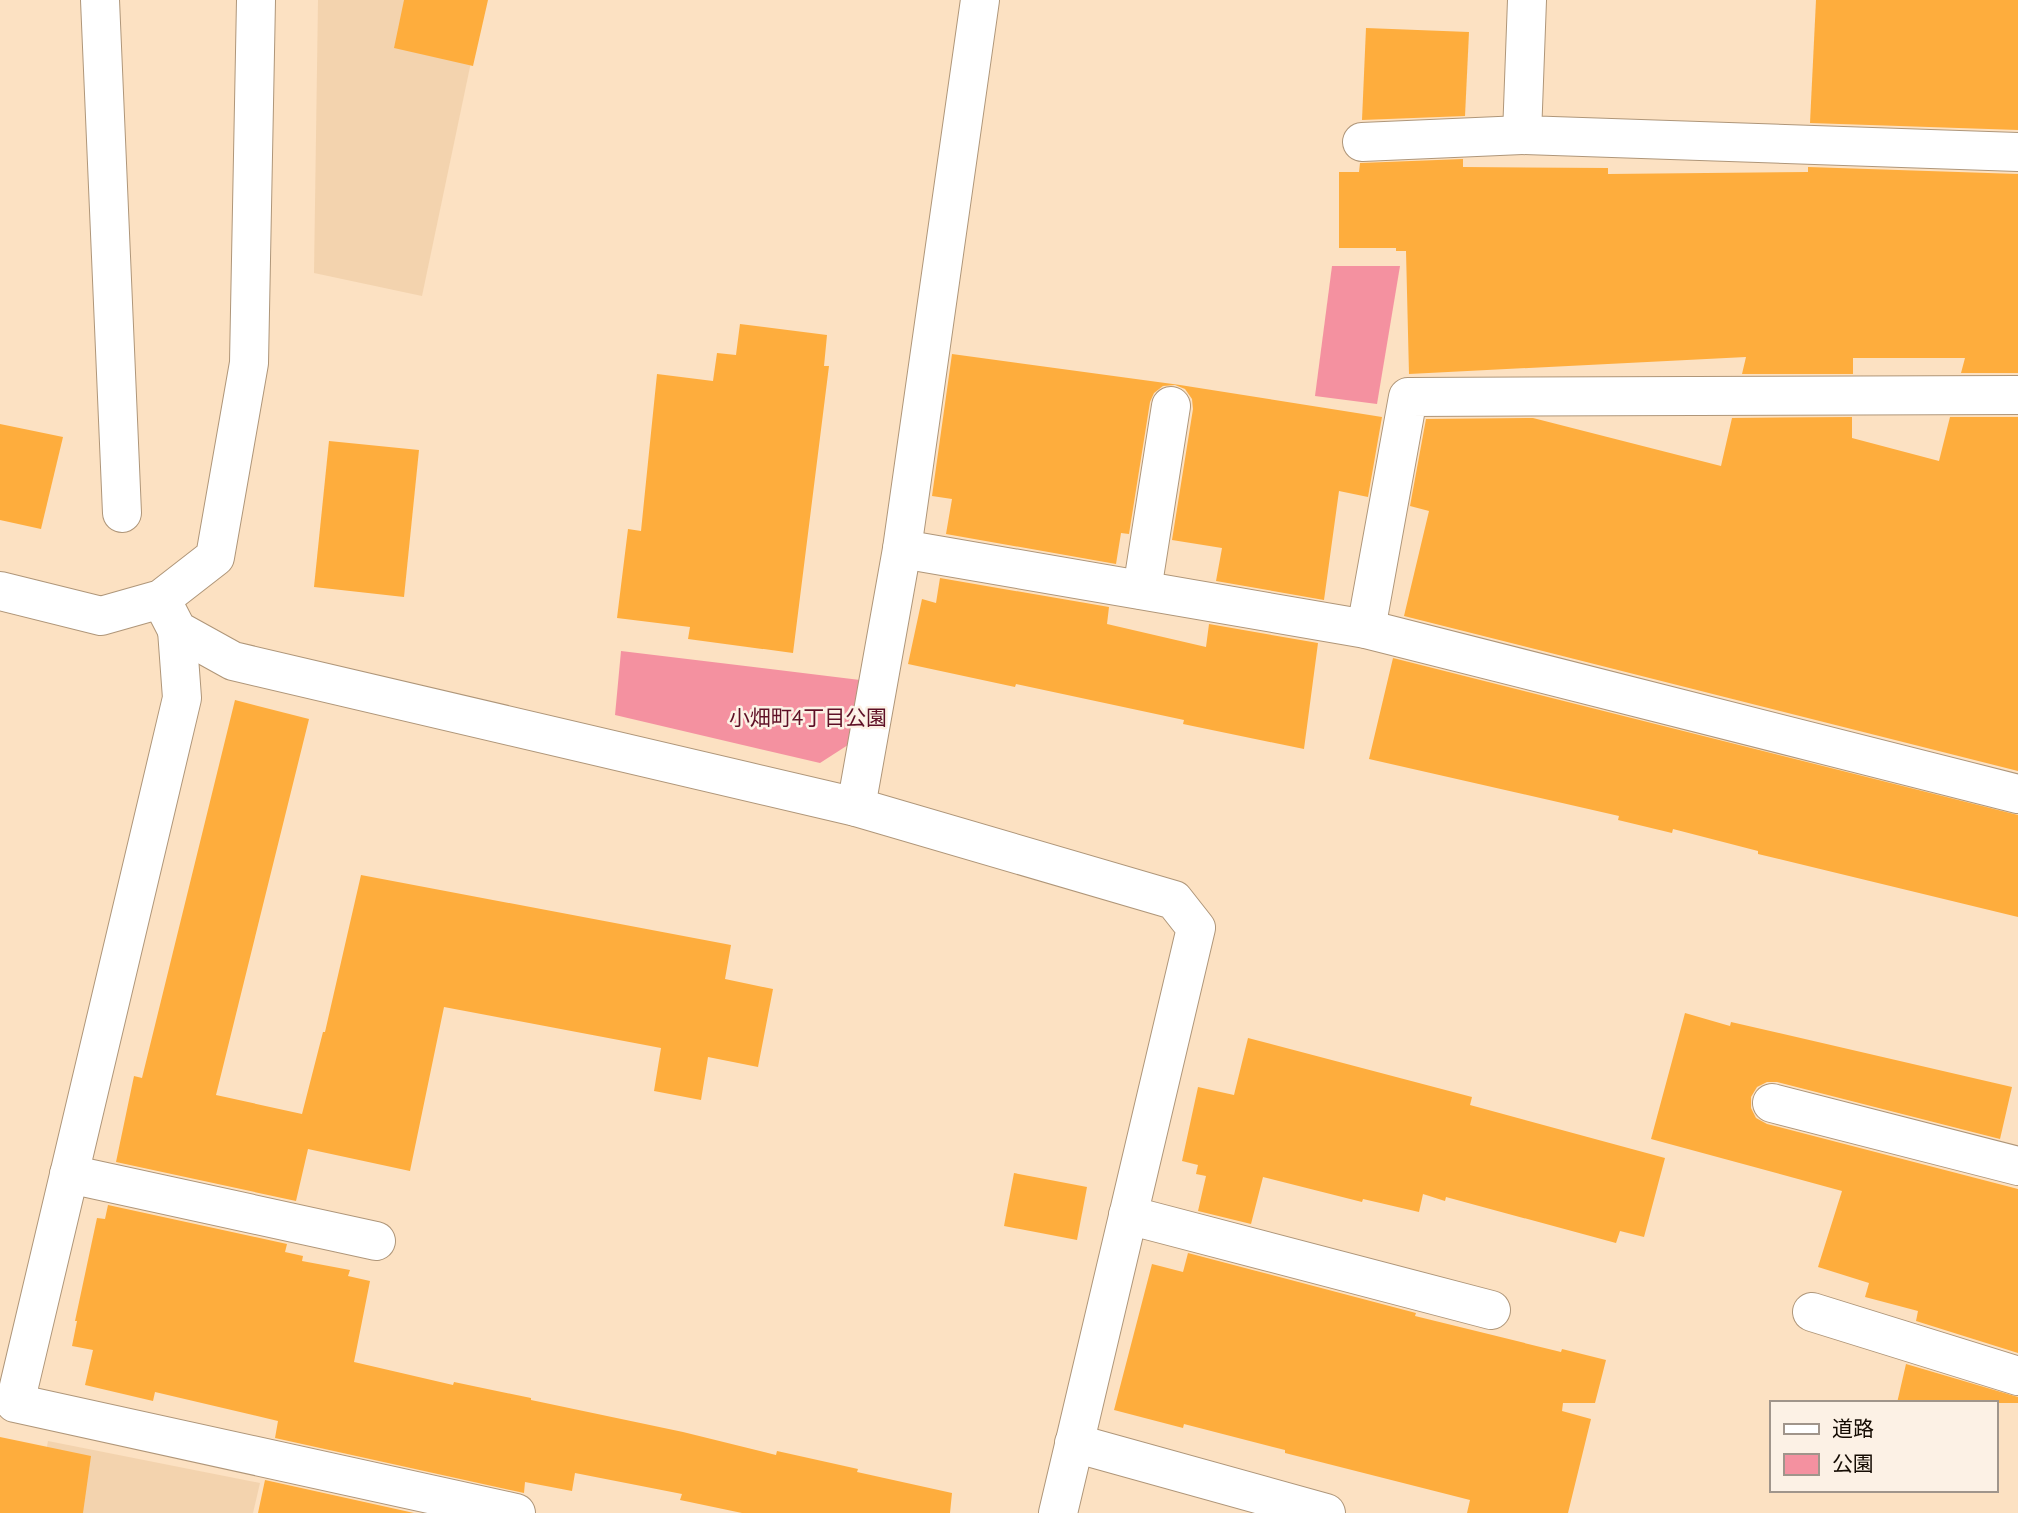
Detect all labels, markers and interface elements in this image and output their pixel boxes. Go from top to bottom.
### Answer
park label: 小畑町4丁目公園 [729,704,887,731]
legend [1770,1401,1997,1492]
text: 道路 [1832,1415,1874,1442]
text: 公園 [1832,1450,1874,1477]

